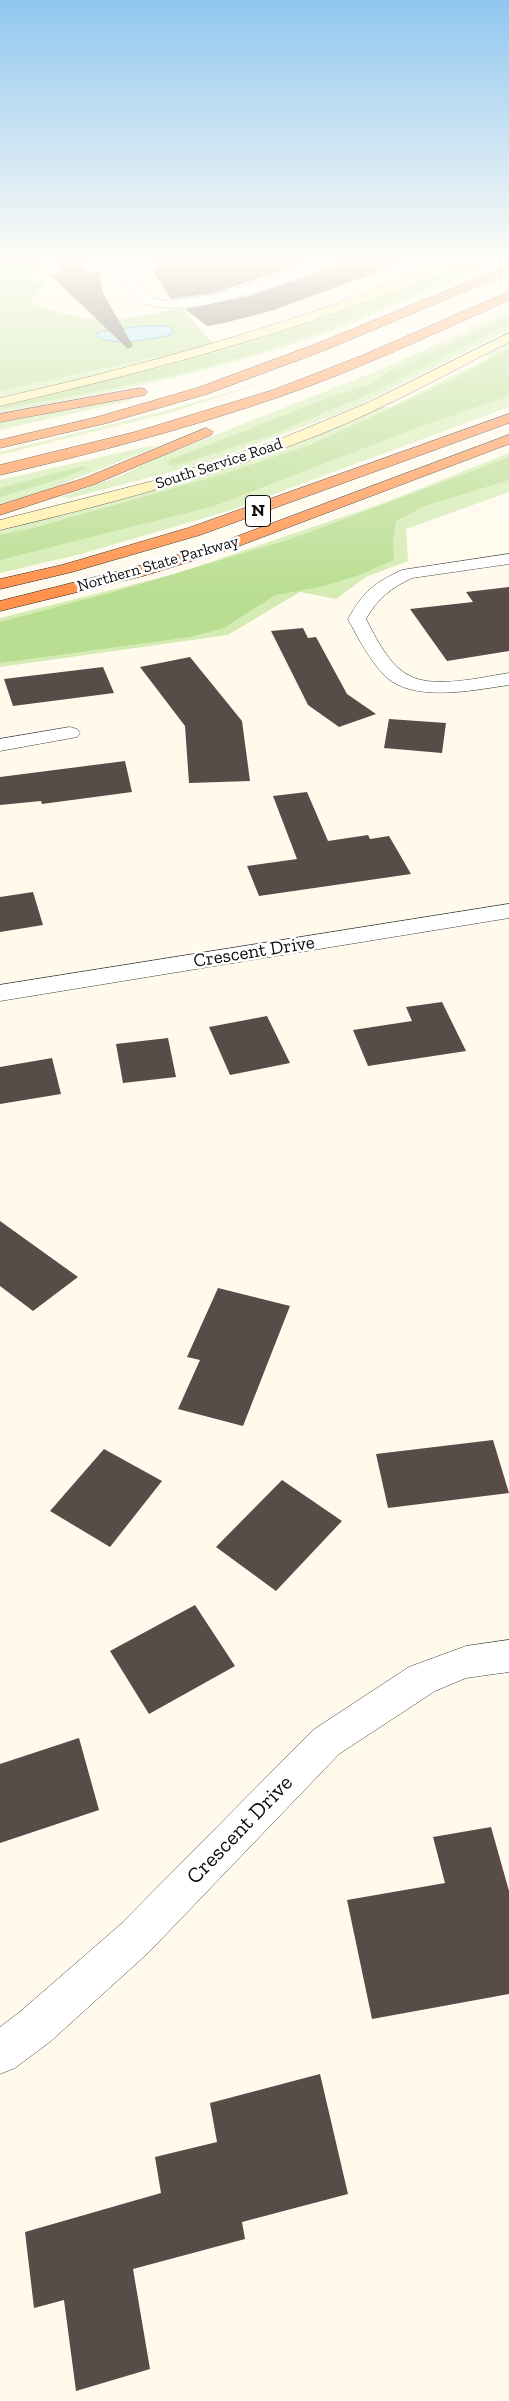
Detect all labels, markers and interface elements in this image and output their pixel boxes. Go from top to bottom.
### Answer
street label: South Service Road [153,434,285,494]
road number: N [246,496,270,526]
street label: Northern State Parkway [75,532,241,596]
street label: Crescent Drive [192,931,316,973]
street label: Crescent Drive [181,1770,299,1890]

